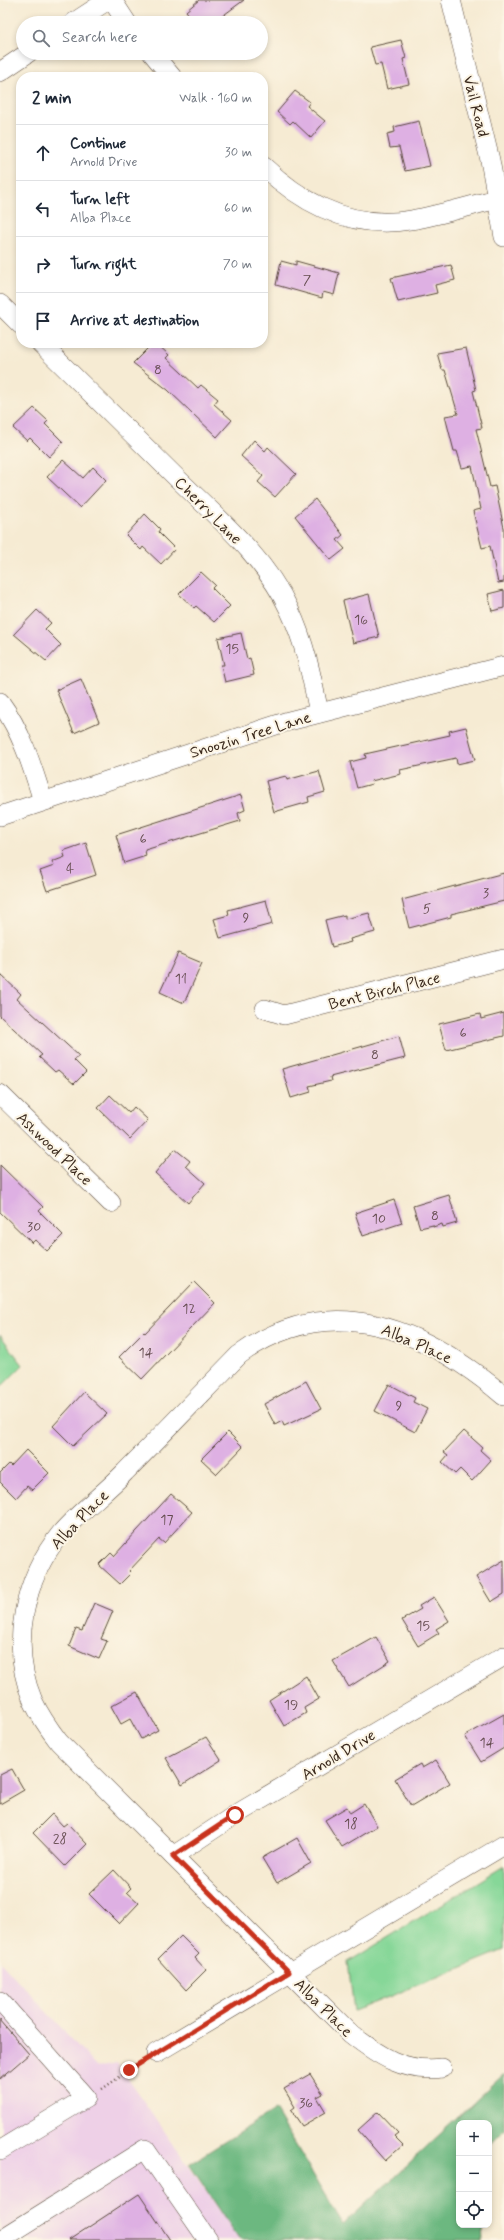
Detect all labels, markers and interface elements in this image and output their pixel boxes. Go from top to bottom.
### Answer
search box [16,16,268,60]
icon: search [30,27,52,49]
text: Search here [62,28,138,48]
street label: Vail Road [458,73,493,139]
text: 2 min [32,87,72,109]
text: Walk · 160 m [179,90,252,107]
text: Continue [70,134,126,154]
icon: ahead [32,142,54,164]
text: 30 m [225,144,252,161]
text: Arnold Drive [70,154,137,171]
text: Turn left [70,190,130,210]
icon: left [32,198,54,220]
text: 60 m [224,200,252,217]
text: Alba Place [70,210,131,227]
icon: right [32,254,54,276]
text: Turn right [70,255,137,275]
text: 70 m [223,256,252,273]
house number: 7 [303,271,312,289]
icon: arrive [32,310,54,332]
text: Arrive at destination [70,311,199,331]
house number: 8 [154,361,162,379]
street label: Cherry Lane [170,473,246,549]
house number: 16 [354,611,368,629]
house number: 15 [225,640,239,658]
street label: Snoozin Tree Lane [187,707,314,764]
house number: 6 [139,830,147,848]
house number: 4 [66,860,74,878]
house number: 3 [483,884,489,902]
house number: 5 [423,900,431,918]
house number: 9 [243,909,250,927]
street label: Bent Birch Place [326,967,442,1015]
house number: 11 [175,970,187,988]
house number: 6 [459,1024,467,1042]
house number: 8 [371,1046,379,1064]
street label: Ashwood Place [12,1108,96,1190]
house number: 8 [431,1207,439,1225]
house number: 10 [372,1210,386,1228]
house number: 30 [27,1218,41,1236]
house number: 12 [182,1300,196,1318]
street label: Alba Place [378,1319,455,1369]
house number: 14 [139,1344,154,1362]
house number: 9 [396,1397,403,1415]
street label: Alba Place [46,1486,114,1554]
house number: 17 [160,1511,174,1529]
house number: 15 [416,1617,430,1635]
house number: 19 [284,1696,298,1714]
street label: Arnold Drive [298,1725,380,1786]
house number: 14 [480,1734,495,1752]
route start [226,1806,244,1824]
house number: 18 [344,1815,358,1833]
house number: 28 [53,1830,67,1848]
street label: Alba Place [289,1974,357,2042]
route end [120,2061,138,2079]
house number: 36 [299,2094,313,2112]
map controls [456,2120,492,2228]
button: + [456,2120,492,2156]
button: − [456,2156,492,2192]
button: locate [456,2192,492,2228]

